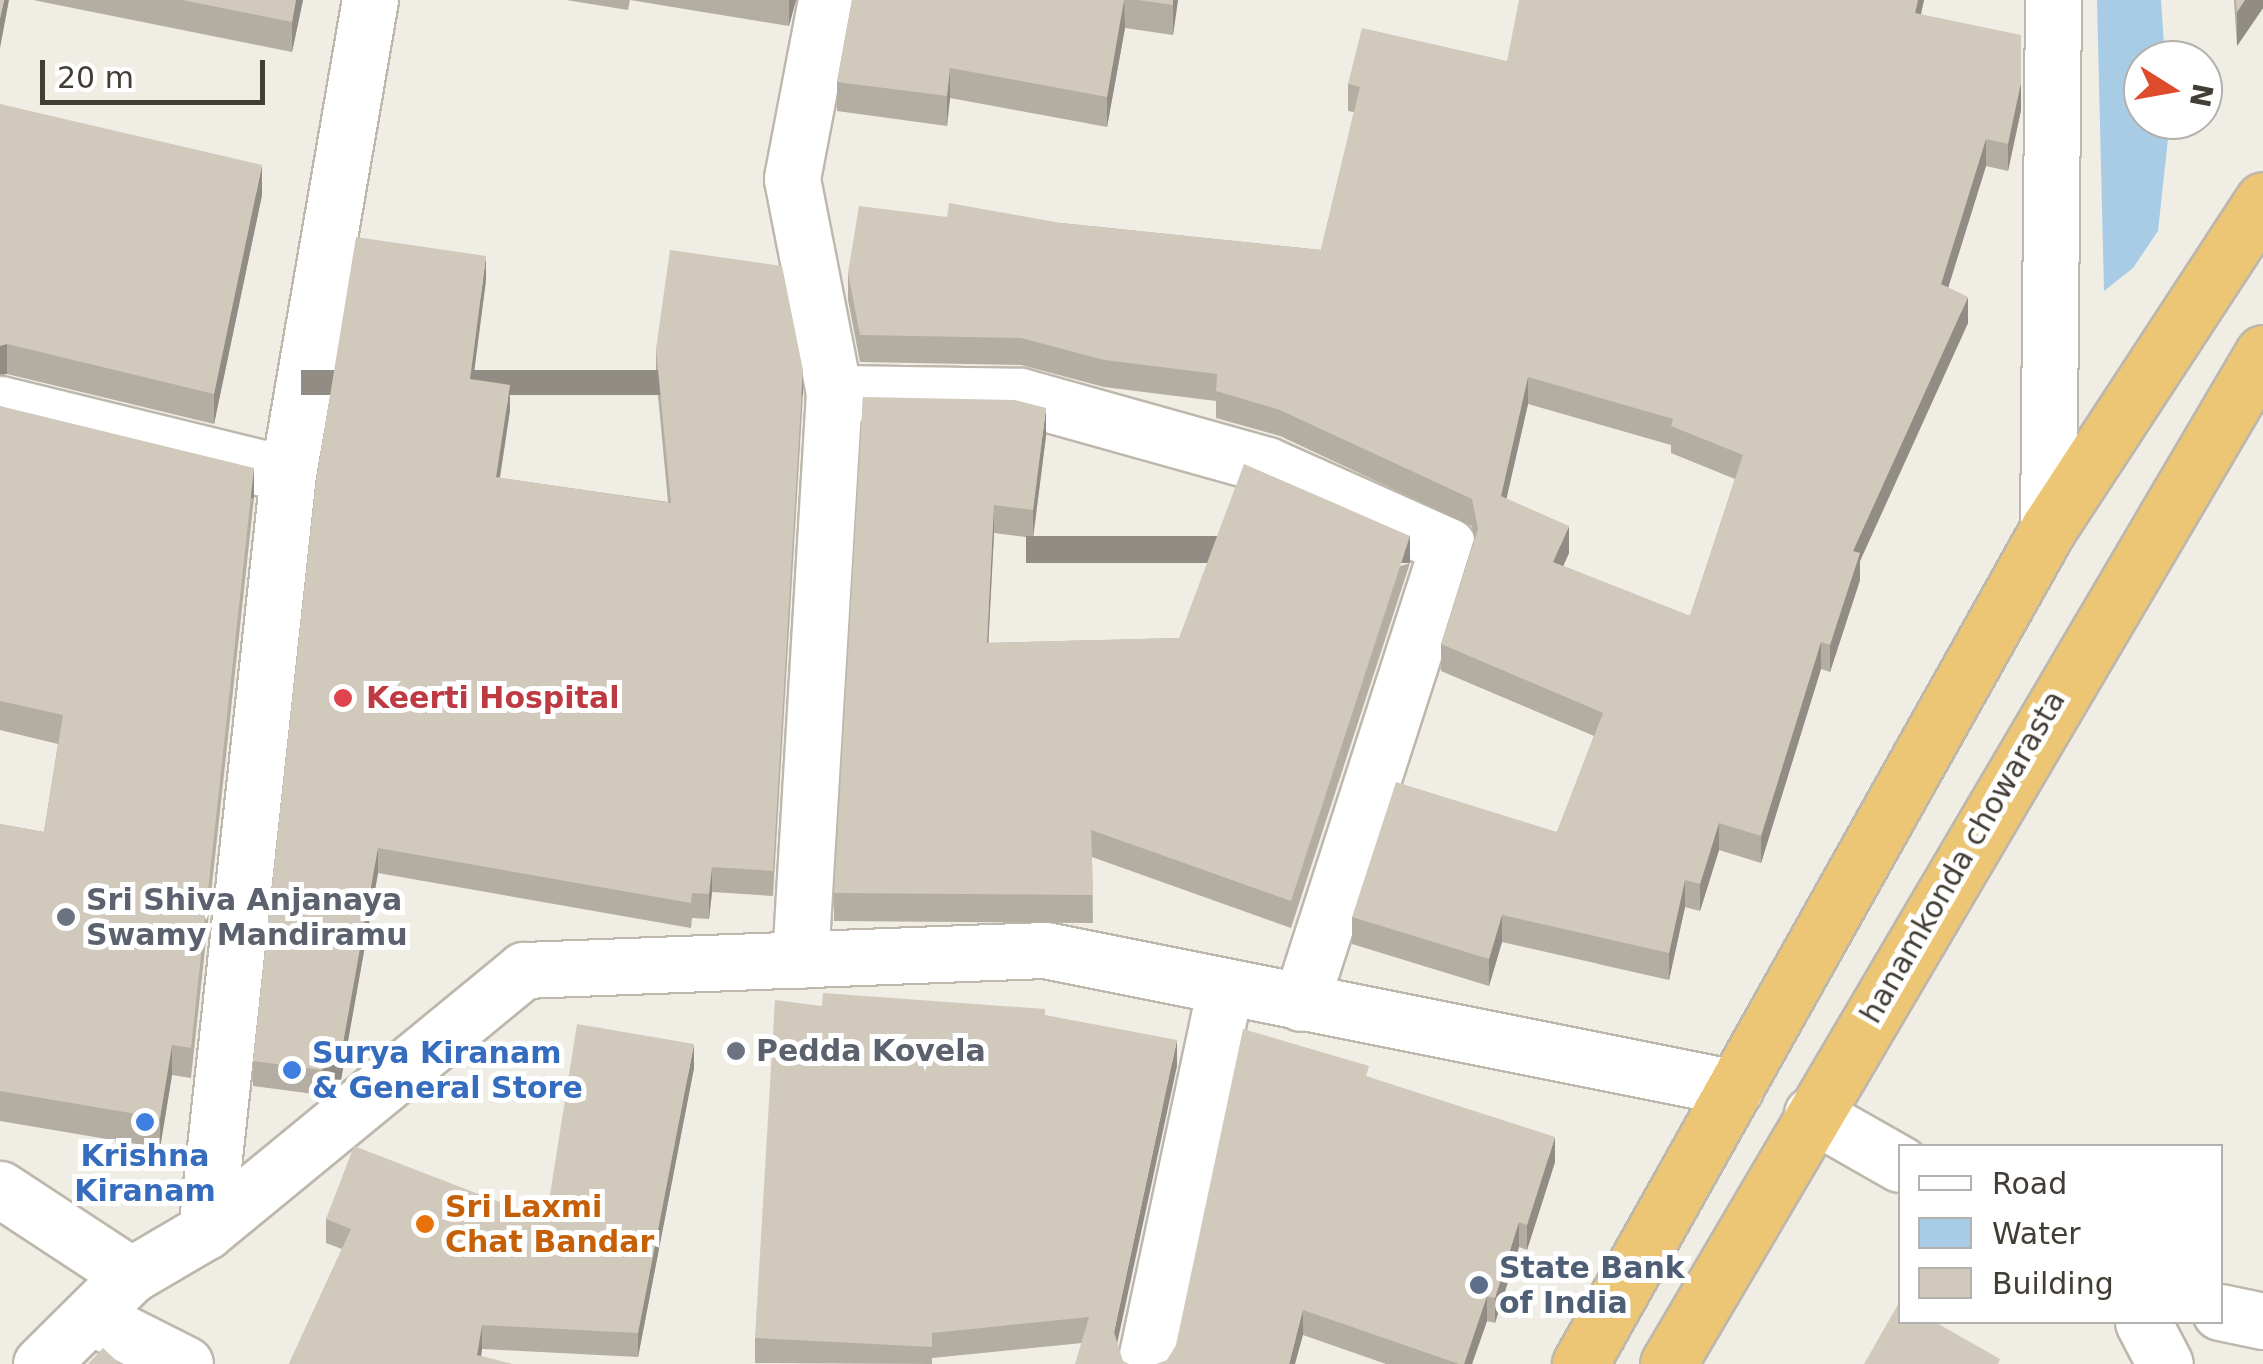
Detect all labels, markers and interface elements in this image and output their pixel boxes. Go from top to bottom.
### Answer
scale bar [45,40,270,102]
north arrow [2123,40,2223,140]
text: 20 m [57,60,134,95]
text: N [2183,81,2219,110]
place label: Keerti Hospital [366,680,619,716]
street label: hanamkonda chowarasta [1853,684,2073,1030]
marker: Keerti Hospital [330,685,356,711]
place label: Sri Shiva Anjanaya Swamy Mandiramu [86,882,408,952]
marker: Sri Shiva Anjanaya Swamy Mandiramu [55,906,77,928]
place label: Pedda Kovela [756,1033,986,1069]
place label: Surya Kiranam & General Store [312,1035,583,1106]
marker: Pedda Kovela [725,1040,747,1062]
marker: Surya Kiranam & General Store [281,1059,303,1081]
marker: Krishna Kiranam [134,1111,156,1133]
place label: Krishna Kiranam [74,1138,216,1208]
legend [1898,1144,2223,1324]
text: Road [1992,1166,2067,1201]
place label: Sri Laxmi Chat Bandar [445,1189,654,1260]
marker: Sri Laxmi Chat Bandar [414,1213,436,1235]
text: Water [1992,1216,2081,1251]
place label: State Bank of India [1499,1250,1685,1320]
text: Building [1992,1266,2114,1301]
marker: State Bank of India [1468,1274,1490,1296]

